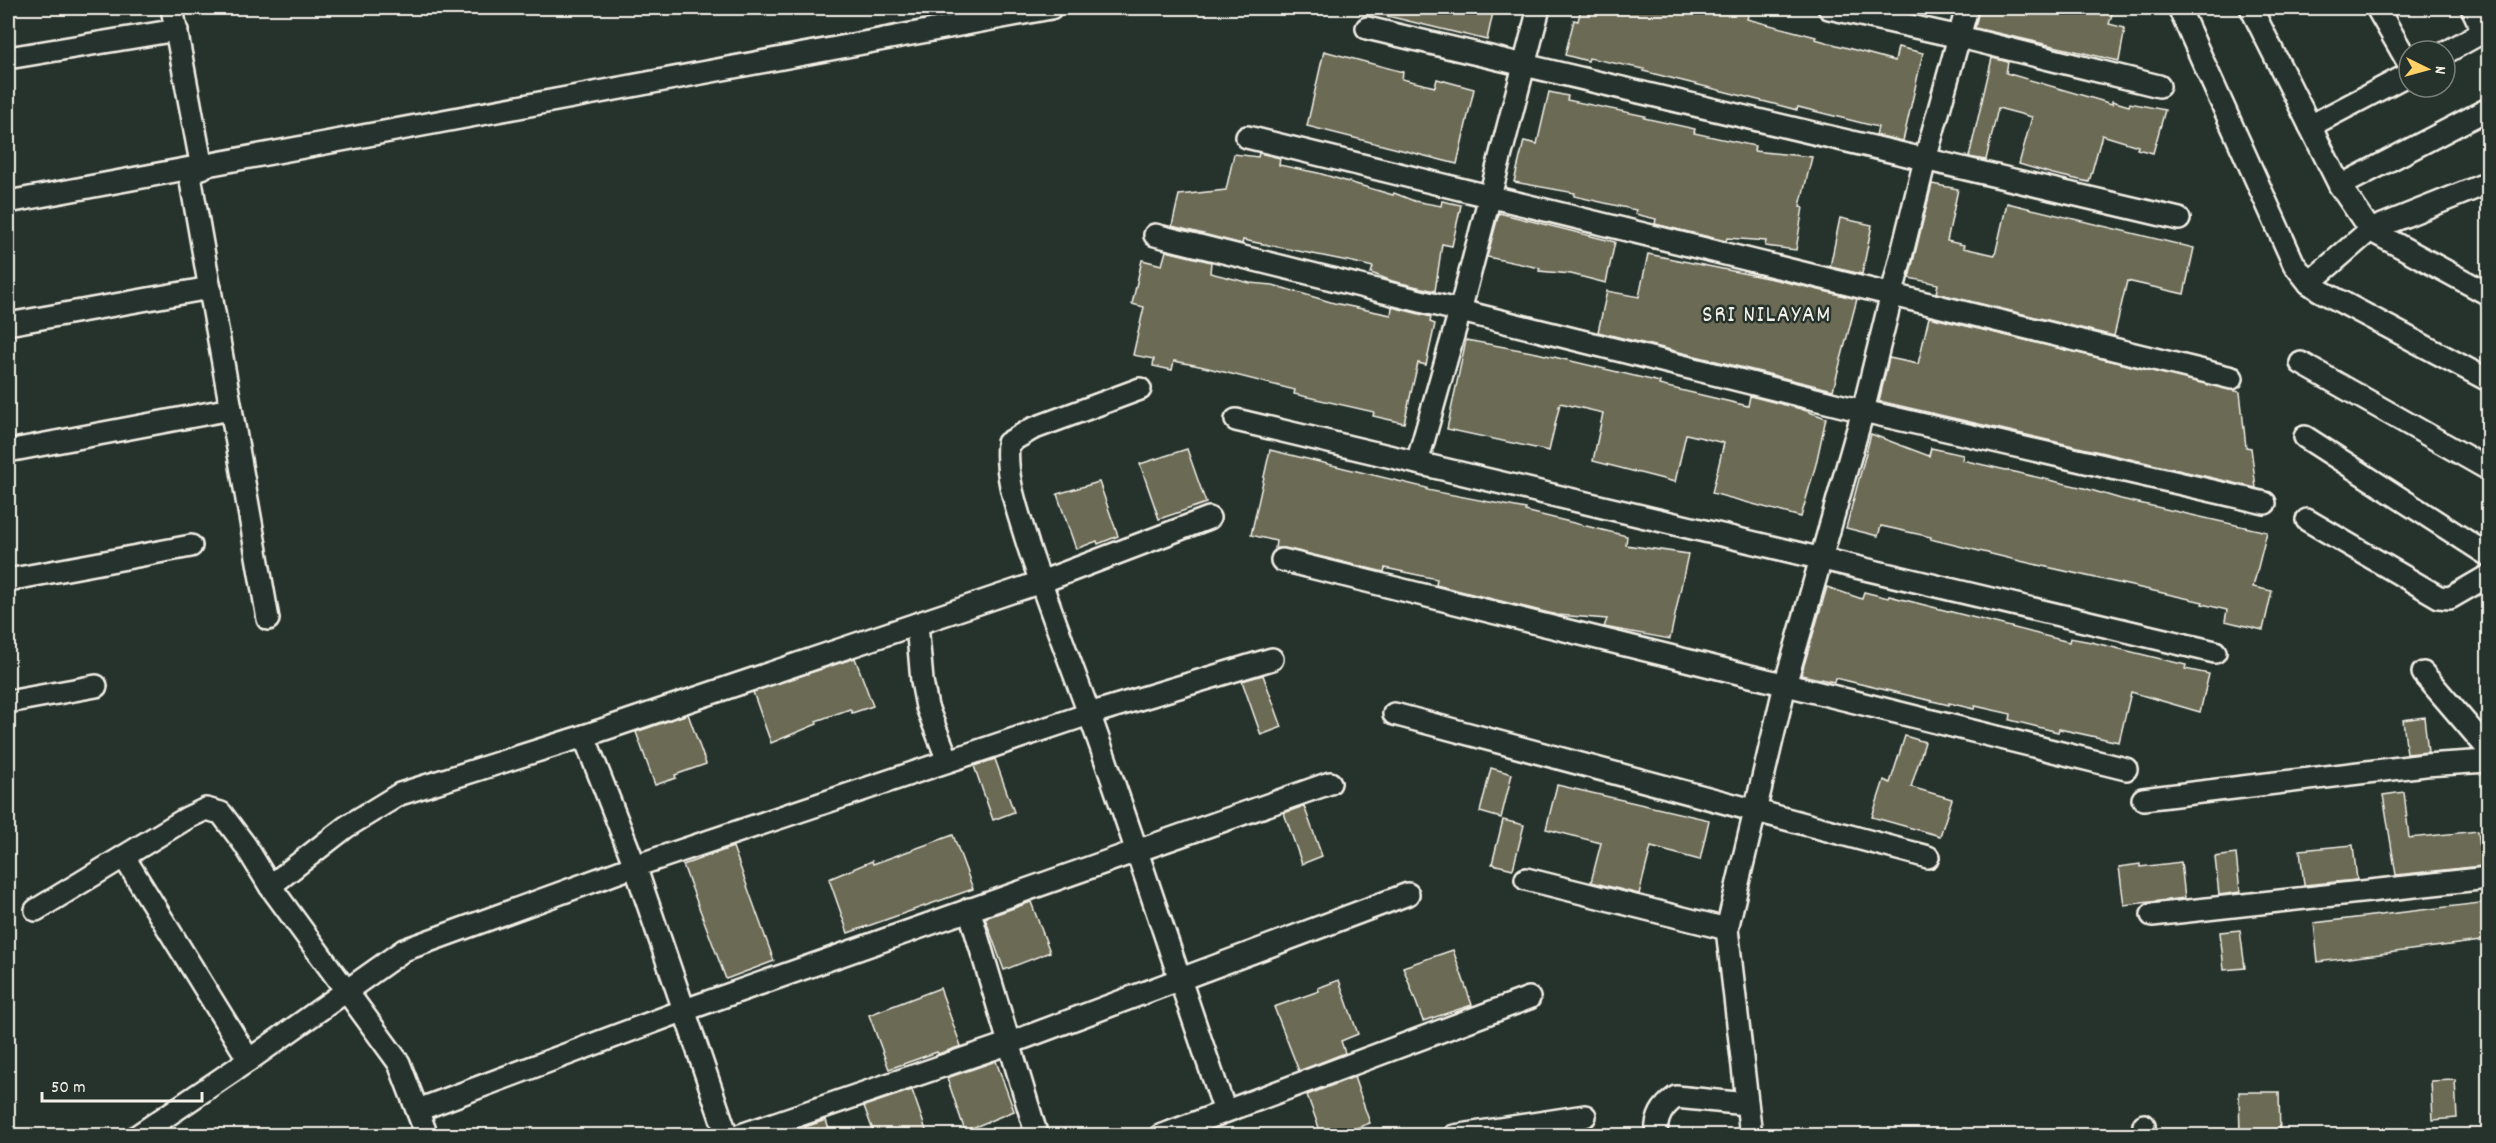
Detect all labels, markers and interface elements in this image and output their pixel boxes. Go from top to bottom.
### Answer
north arrow [2397,39,2457,99]
text: N [2428,65,2451,75]
district label: SRI NILAYAM [1702,299,1832,333]
scale bar [42,1065,202,1103]
text: 50 m [51,1076,86,1101]

